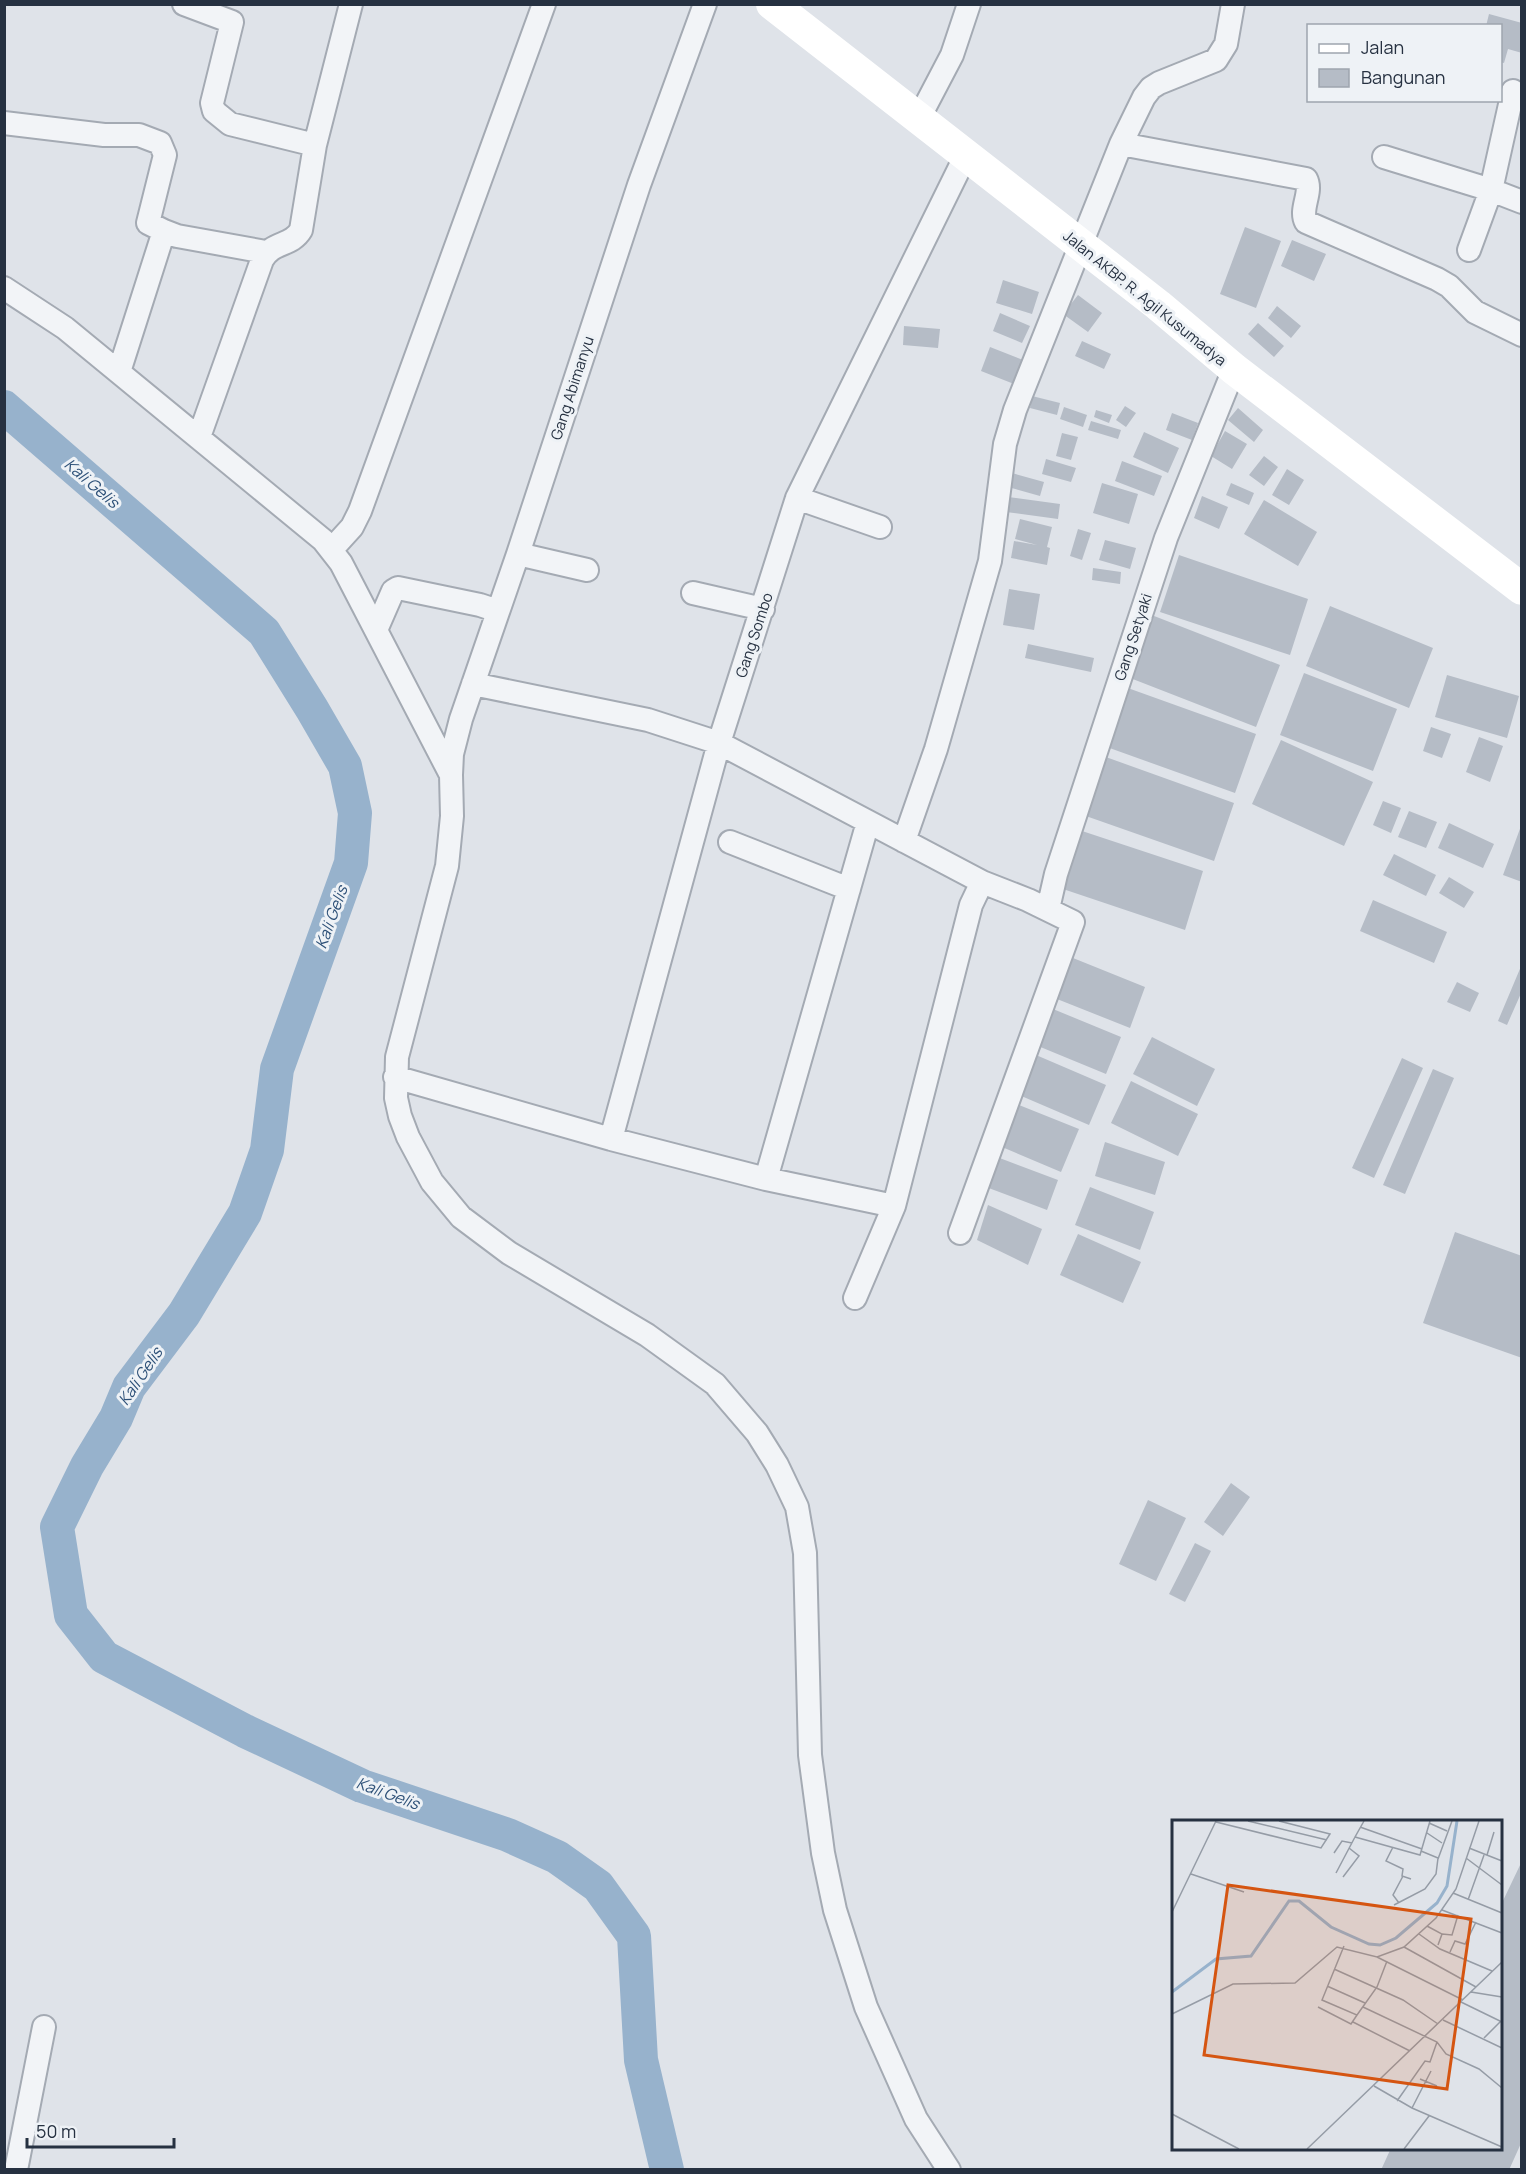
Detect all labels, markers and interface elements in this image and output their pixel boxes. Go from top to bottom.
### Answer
legend [1307,24,1502,102]
text: Jalan [1361,35,1404,59]
text: Bangunan [1361,65,1445,89]
street label: Jalan AKBP. R. Agil Kusumadya [1059,225,1231,371]
street label: Gang Abimanyu [545,333,599,443]
water label: Kali Gelis [60,453,125,514]
street label: Gang Sombo [730,590,778,680]
street label: Gang Setyaki [1109,591,1157,683]
water label: Kali Gelis [309,881,353,952]
water label: Kali Gelis [113,1341,168,1409]
water label: Kali Gelis [353,1771,424,1815]
inset map [1172,1820,1502,2150]
scale bar [27,2111,174,2149]
text: 50 m [36,2119,76,2143]

